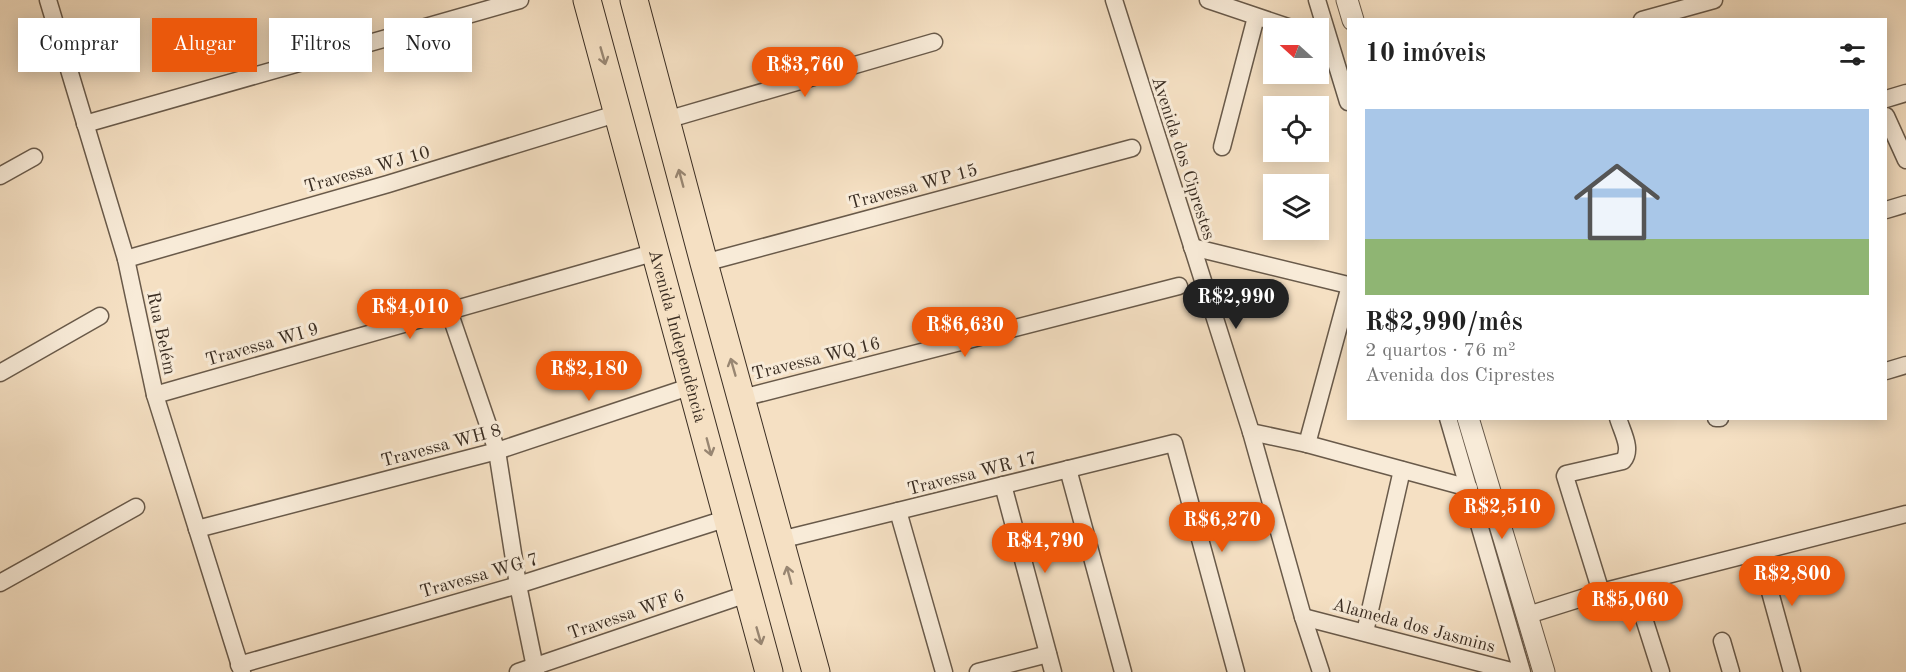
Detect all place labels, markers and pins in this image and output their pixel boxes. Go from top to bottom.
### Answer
pin: R$3,760 [750,47,860,98]
pin: R$2,990 [1181,279,1291,330]
pin: R$4,010 [355,289,465,340]
pin: R$6,630 [910,307,1020,358]
pin: R$2,180 [534,351,644,402]
pin: R$2,510 [1447,489,1557,540]
pin: R$6,270 [1167,502,1277,553]
pin: R$4,790 [990,523,1100,574]
pin: R$2,800 [1737,556,1847,607]
pin: R$5,060 [1575,582,1685,633]

